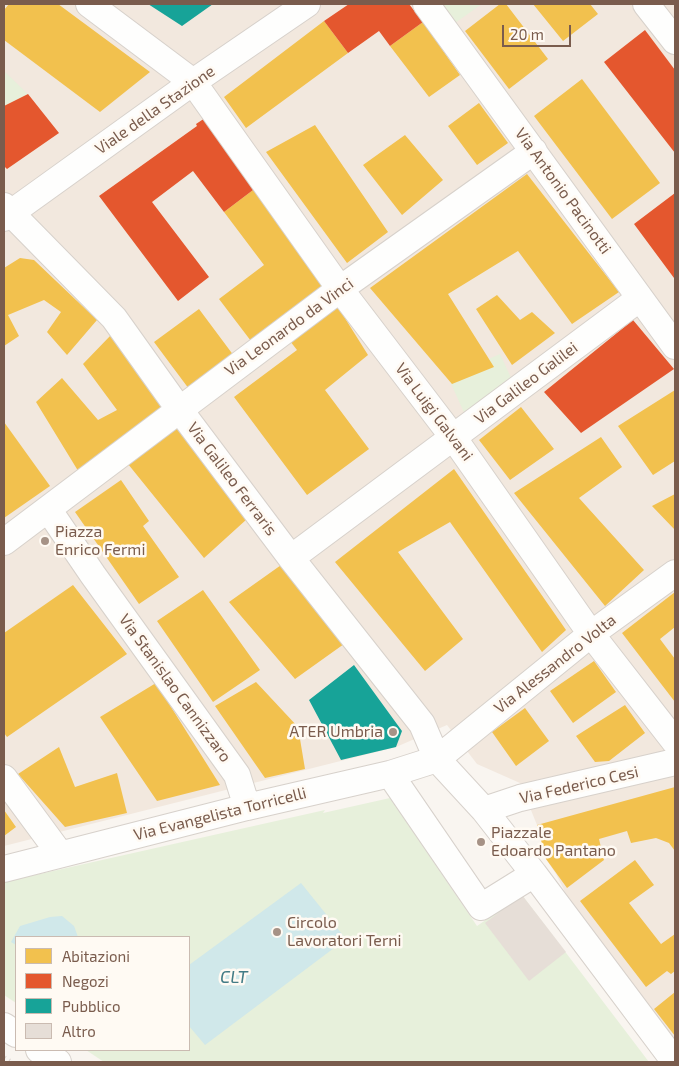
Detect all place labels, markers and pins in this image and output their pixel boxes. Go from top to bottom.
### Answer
place label: Piazza Enrico Fermi [55,522,145,560]
marker: Piazza Enrico Fermi [39,535,51,547]
place label: ATER Umbria [289,722,383,742]
marker: ATER Umbria [387,726,399,738]
place label: Piazzale Edoardo Pantano [491,823,616,861]
marker: Piazzale Edoardo Pantano [475,836,487,848]
place label: Circolo Lavoratori Terni [287,913,402,951]
marker: Circolo Lavoratori Terni [271,926,283,938]

